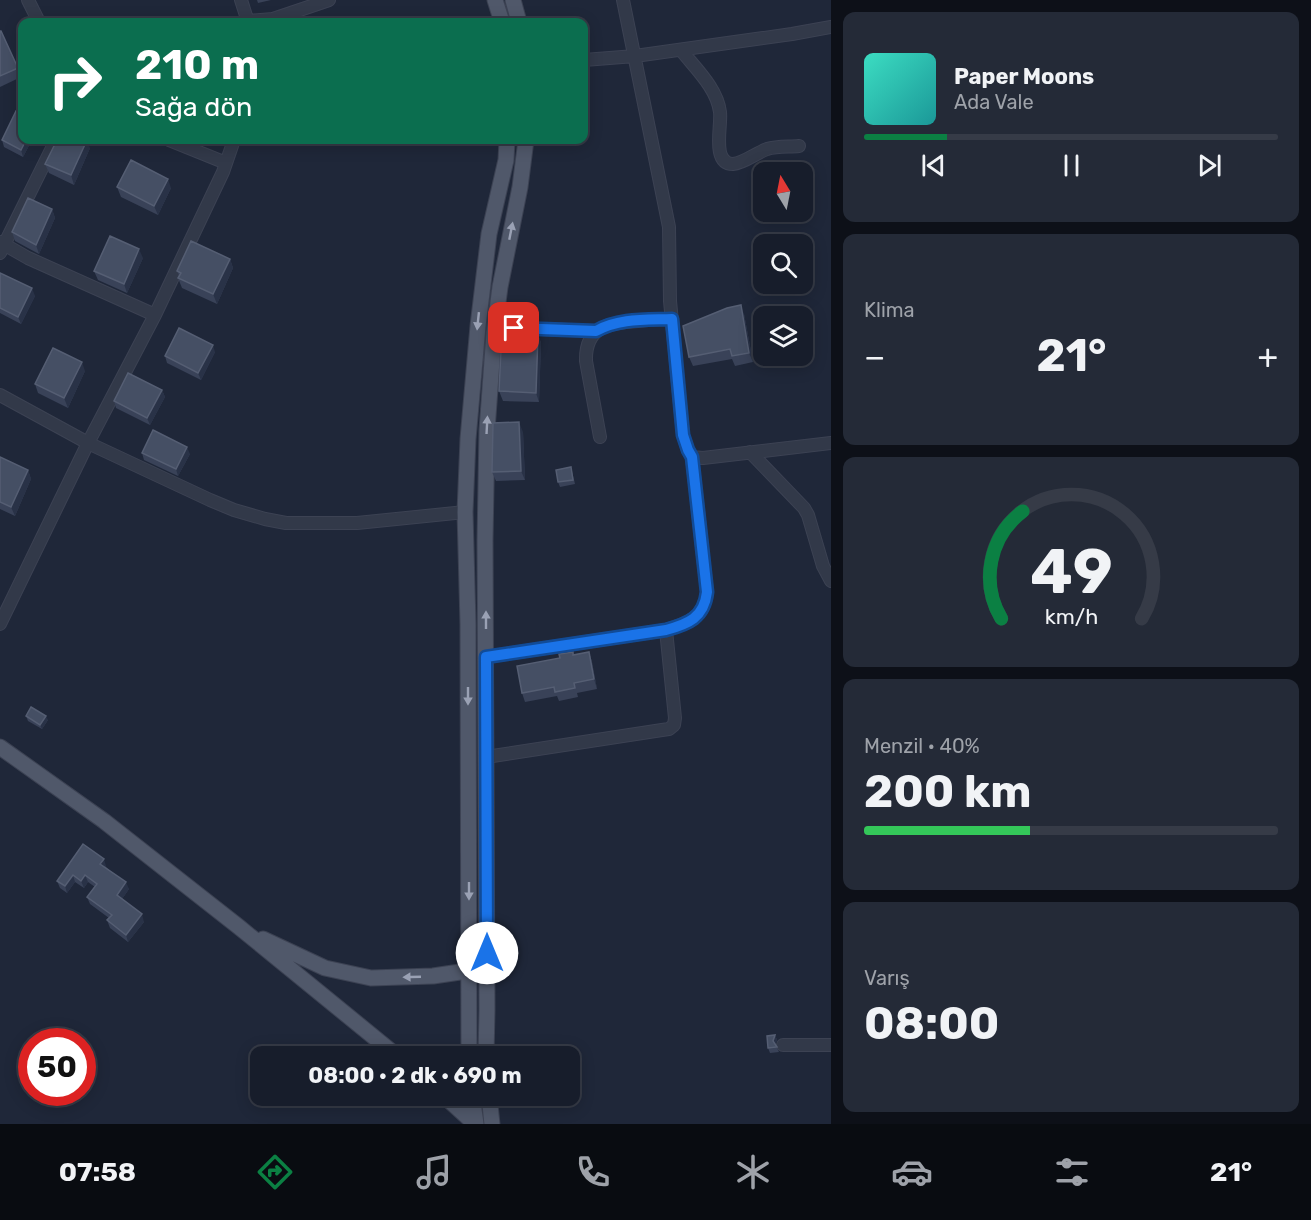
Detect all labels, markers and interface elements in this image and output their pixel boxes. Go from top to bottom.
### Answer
text: 210 m [135,40,259,90]
icon: right [36,42,114,120]
text: Paper Moons [954,63,1094,90]
text: Ada Vale [954,90,1034,114]
text: Sağa dön [135,91,252,123]
icon: previous [917,149,950,182]
icon: pause [1055,149,1088,182]
icon: next [1193,149,1226,182]
north arrow [753,162,813,222]
map controls [753,162,813,366]
one-way arrow [507,222,516,241]
button: search [753,234,813,294]
text: Klima [864,298,915,322]
pin [488,302,539,353]
button: layers [753,306,813,366]
icon: arrive [497,311,530,344]
one-way arrow [473,312,483,331]
text: 21° [1036,329,1107,382]
text: − [864,337,885,376]
text: + [1257,337,1278,376]
one-way arrow [483,415,492,434]
text: 49 [1030,535,1112,609]
text: km/h [1044,604,1098,629]
one-way arrow [481,610,490,629]
one-way arrow [463,687,473,706]
text: Menzil · 40% [864,734,980,758]
text: 200 km [864,765,1032,818]
one-way arrow [464,882,474,901]
position arrow [455,921,519,985]
text: Varış [864,966,910,990]
one-way arrow [402,972,421,981]
text: 08:00 [864,997,999,1050]
speed limit sign: 50 [18,1028,96,1106]
text: 08:00 · 2 dk · 690 m [308,1062,522,1089]
icon: directions [254,1151,296,1193]
icon: music [413,1151,455,1193]
icon: phone [572,1151,614,1193]
icon: climate [732,1151,774,1193]
icon: car [891,1151,933,1193]
icon: filters [1051,1151,1093,1193]
text: 07:58 [59,1156,136,1188]
text: 21° [1210,1156,1252,1188]

